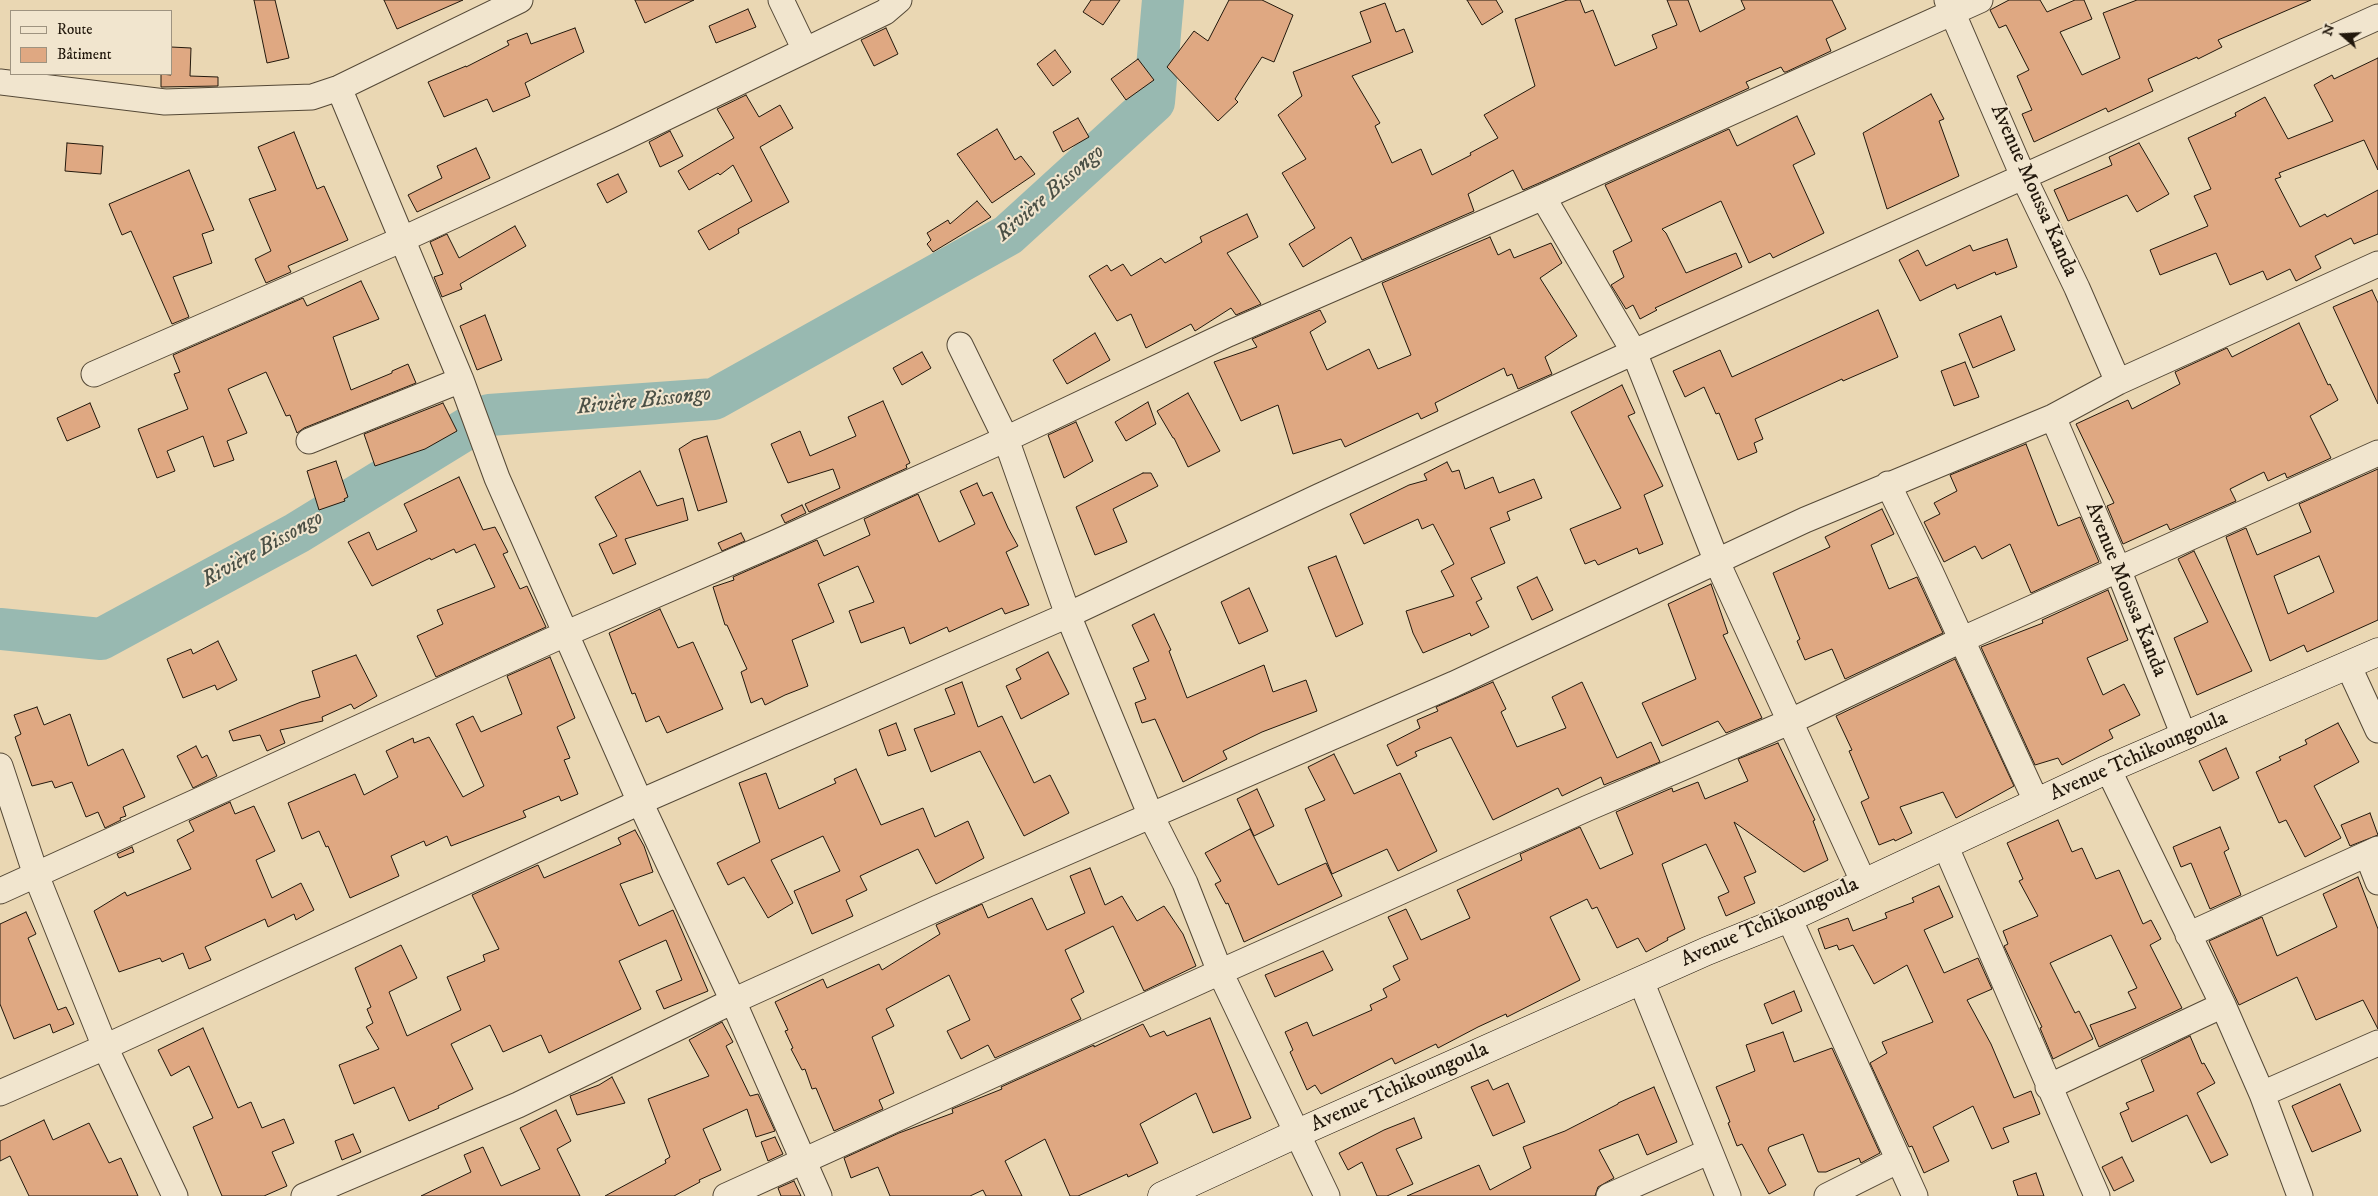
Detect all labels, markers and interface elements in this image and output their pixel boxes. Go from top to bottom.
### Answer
legend [10,10,172,75]
north arrow [2318,10,2368,60]
text: Route [57,20,92,39]
text: N [2318,22,2339,38]
text: Bâtiment [57,45,112,64]
street label: Avenue Moussa Kanda [1984,101,2082,281]
water label: Rivière Bissongo [991,140,1111,248]
water label: Rivière Bissongo [576,382,712,422]
street label: Avenue Moussa Kanda [2079,499,2171,681]
water label: Rivière Bissongo [198,506,328,594]
street label: Avenue Tchikoungoula [2046,707,2232,807]
street label: Avenue Tchikoungoula [1677,873,1863,973]
street label: Avenue Tchikoungoula [1307,1038,1493,1138]

